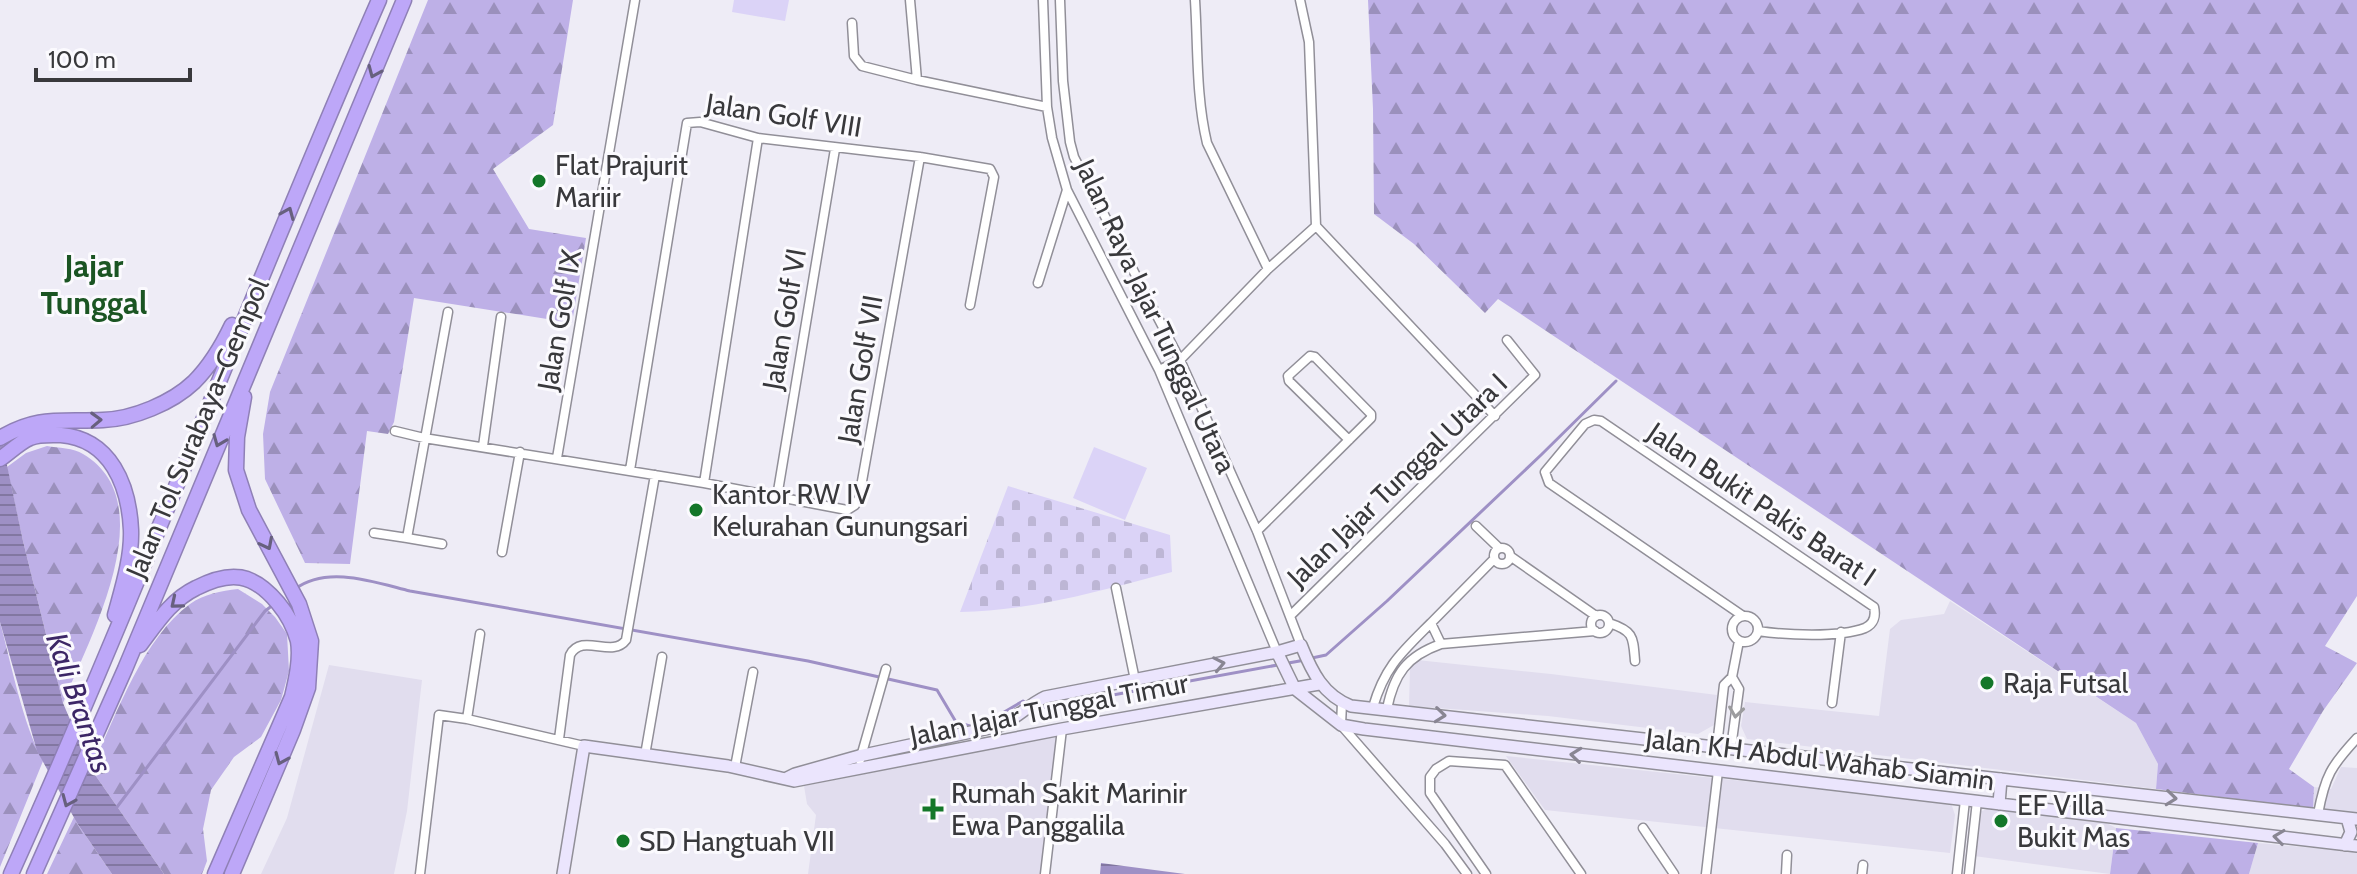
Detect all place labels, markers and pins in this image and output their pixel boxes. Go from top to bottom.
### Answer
place label: Flat Prajurit Mariir [555,148,688,214]
marker: Flat Prajurit Mariir [530,172,548,190]
place label: Kantor RW IV Kelurahan Gunungsari [712,477,968,543]
marker: Kantor RW IV Kelurahan Gunungsari [687,501,705,519]
place label: Raja Futsal [2003,666,2129,700]
marker: Raja Futsal [1978,674,1996,692]
place label: Rumah Sakit Marinir Ewa Panggalila [951,776,1187,842]
place label: EF Villa Bukit Mas [2017,788,2130,854]
marker: Rumah Sakit Marinir Ewa Panggalila [922,798,944,820]
marker: EF Villa Bukit Mas [1992,812,2010,830]
place label: SD Hangtuah VII [639,824,835,858]
marker: SD Hangtuah VII [614,832,632,850]

